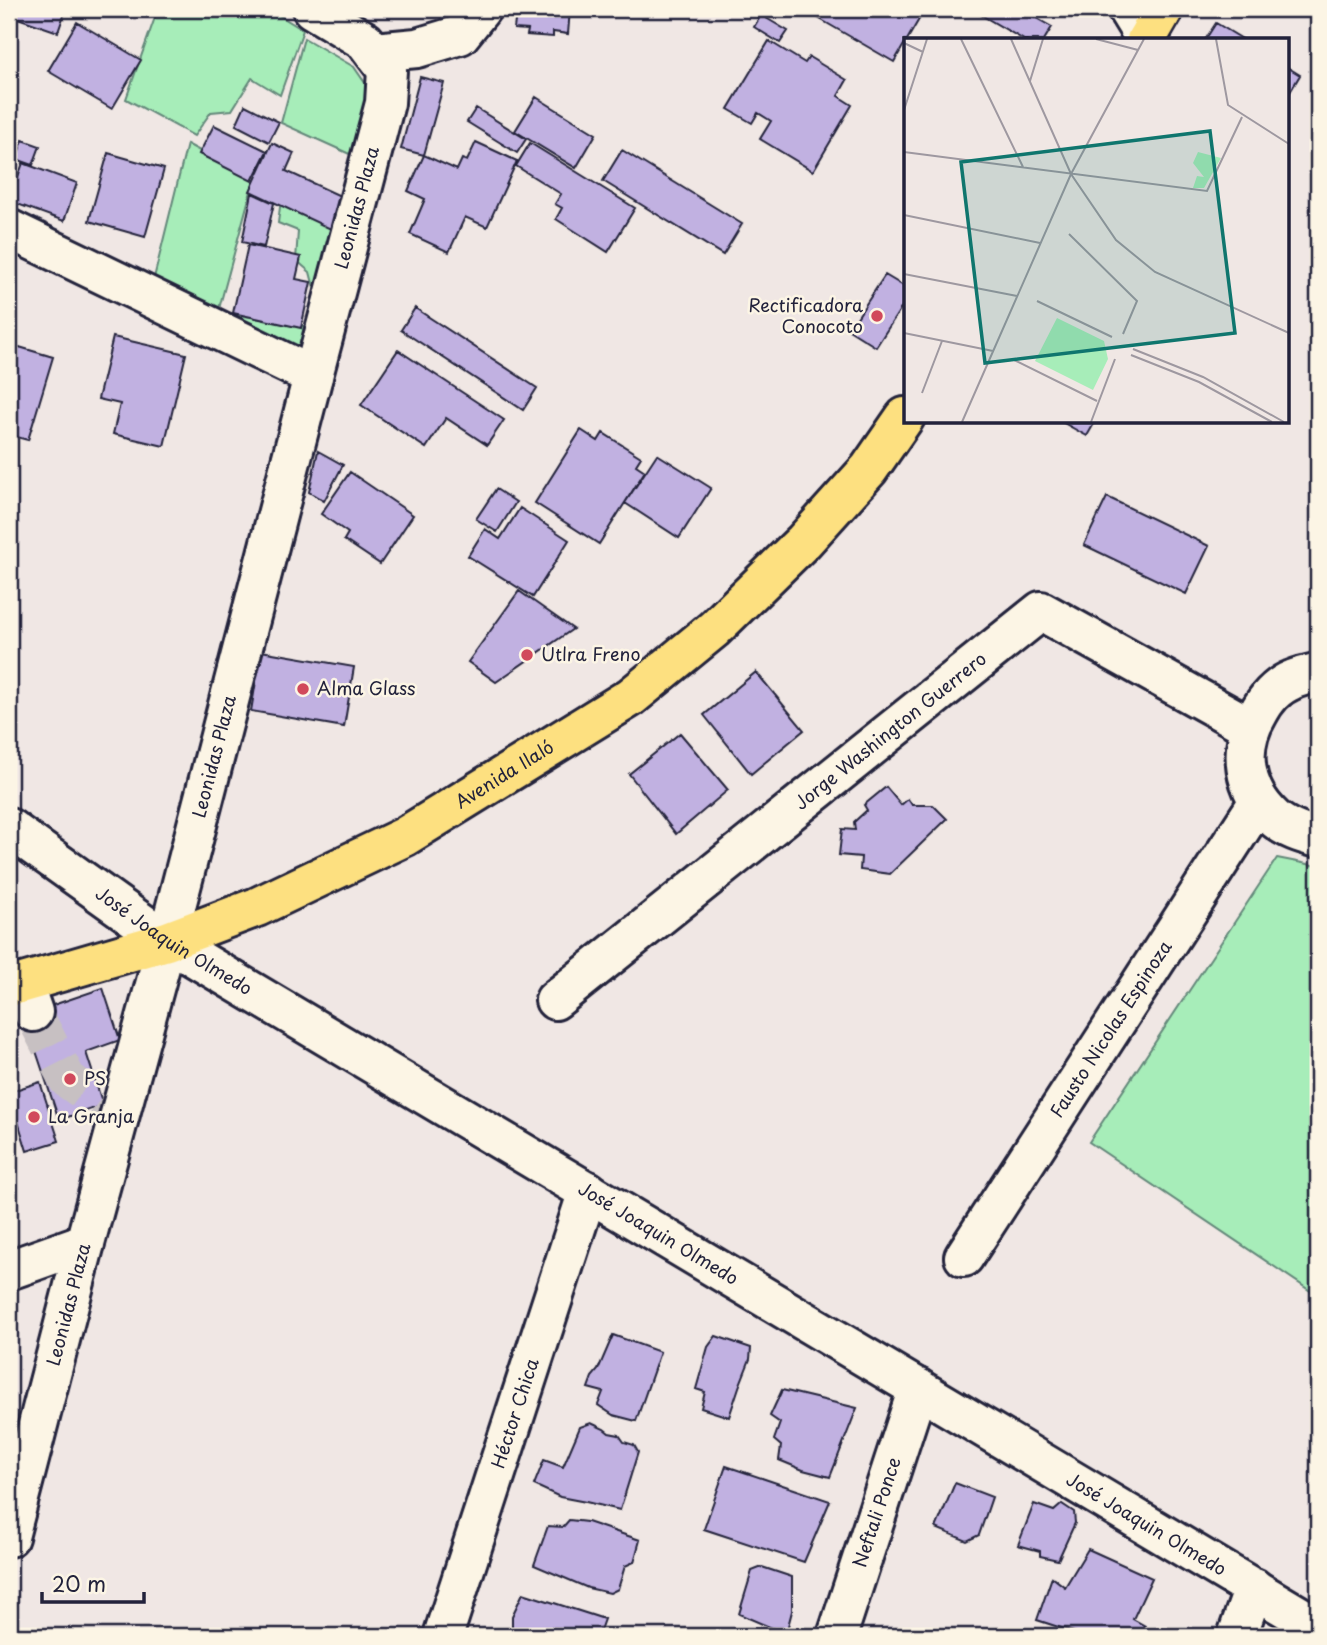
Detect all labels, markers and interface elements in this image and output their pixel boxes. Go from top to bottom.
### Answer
inset map [904,38,1288,424]
street label: Leonidas Plaza [327,143,385,272]
place label: Rectificadora Conocoto [748,291,863,339]
marker: Rectificadora Conocoto [869,308,885,324]
place label: Utlra Freno [541,640,640,667]
street label: Jorge Washington Guerrero [788,645,992,815]
marker: Utlra Freno [519,647,535,663]
place label: Alma Glass [317,674,416,701]
marker: Alma Glass [295,681,311,697]
street label: Leonidas Plaza [184,691,242,821]
street label: Avenida Ilaló [450,733,558,814]
street label: José Joaquin Olmedo [91,879,258,1001]
street label: Fausto Nicolas Espinoza [1043,935,1177,1123]
place label: PS [84,1064,106,1091]
marker: PS [62,1071,78,1087]
place label: La Granja [48,1102,135,1129]
marker: La Granja [26,1109,42,1125]
street label: José Joaquin Olmedo [574,1174,744,1291]
street label: Leonidas Plaza [39,1239,97,1369]
street label: Héctor Chica [484,1354,545,1472]
street label: Neftali Ponce [845,1453,907,1571]
street label: José Joaquin Olmedo [1062,1465,1232,1581]
scale bar [42,1561,144,1605]
text: 20 m [52,1567,106,1599]

